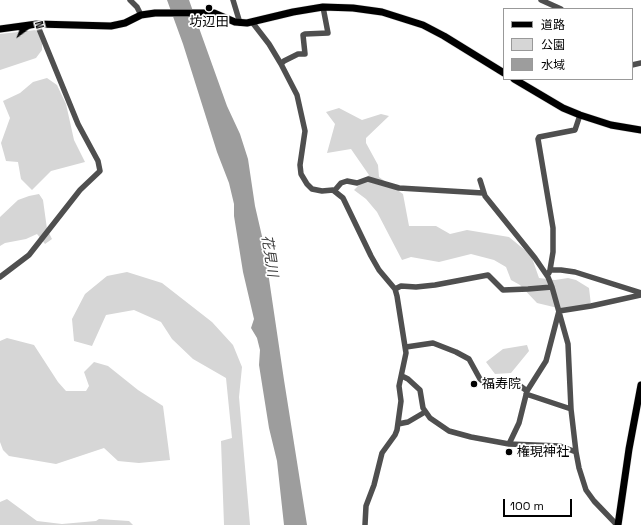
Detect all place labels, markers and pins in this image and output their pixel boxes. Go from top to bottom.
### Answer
marker: 坊辺田 [204,3,214,13]
place label: 坊辺田 [190,14,228,30]
place label: 福寿院 [482,376,521,392]
marker: 福寿院 [469,379,479,389]
place label: 権現神社 [517,444,569,460]
marker: 権現神社 [504,447,514,457]

